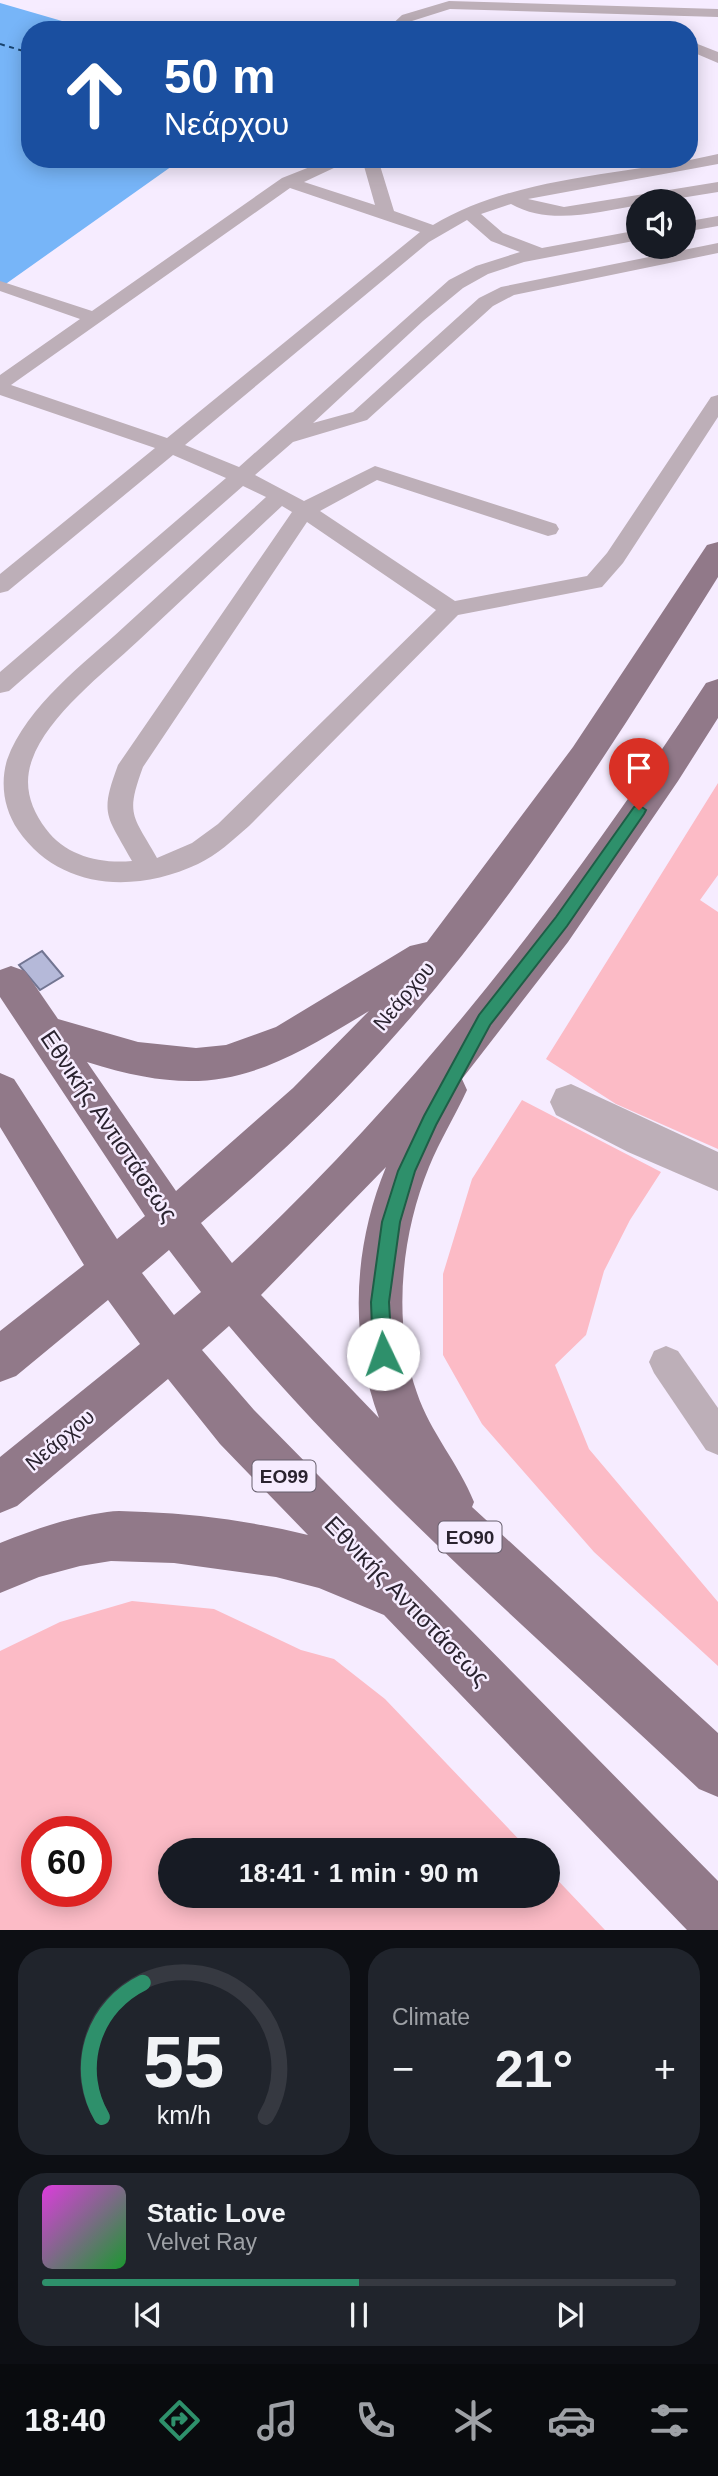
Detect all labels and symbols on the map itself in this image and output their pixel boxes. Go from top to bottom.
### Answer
pin [609,738,669,810]
street label: Νεάρχου [368,957,439,1035]
street label: Εθνικής Αντιστάσεως [35,1025,184,1227]
position arrow [346,1317,420,1391]
street label: Νεάρχου [21,1404,99,1475]
road number: ΕΟ99 [252,1460,316,1492]
street label: Εθνικής Αντιστάσεως [320,1510,495,1691]
road number: ΕΟ90 [438,1522,502,1553]
speed limit sign: 60 [21,1816,112,1907]

